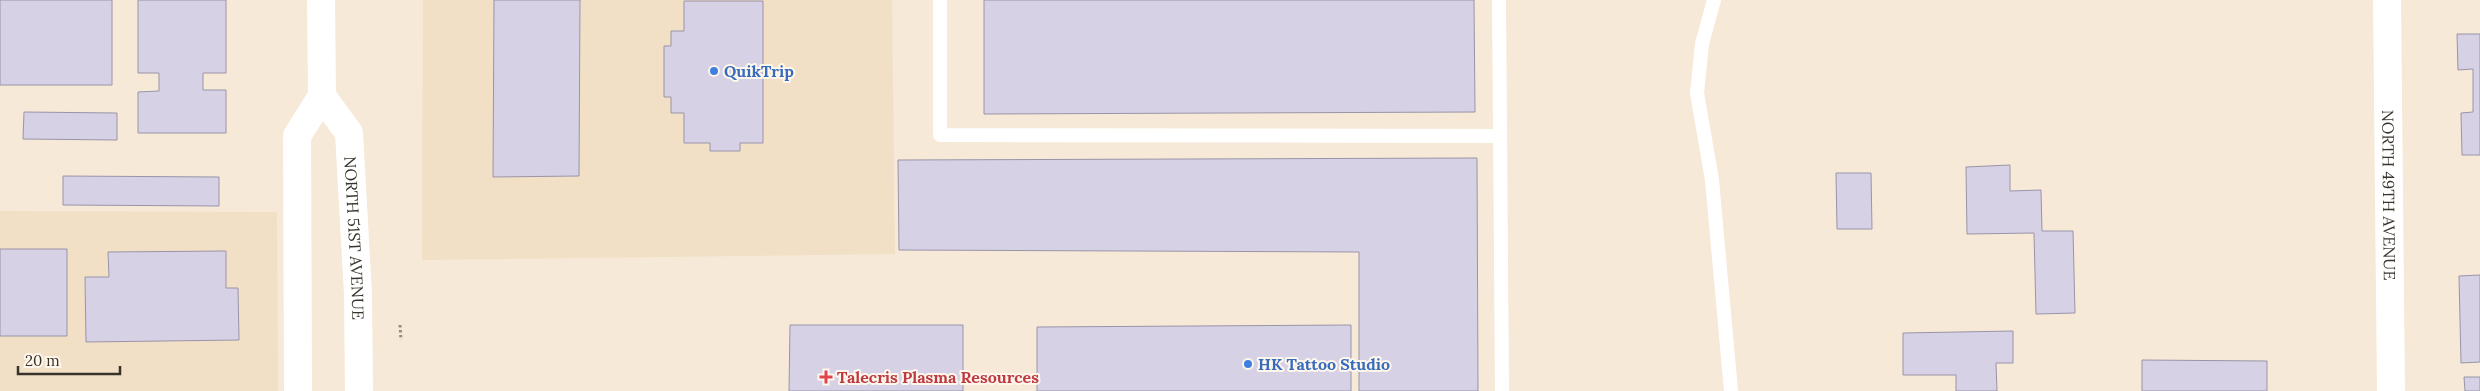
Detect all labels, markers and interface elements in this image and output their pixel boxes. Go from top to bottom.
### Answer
place label: QuikTrip [724,61,794,81]
marker: QuikTrip [708,65,720,77]
street label: NORTH 49TH AVENUE [2378,110,2400,280]
street label: NORTH 51ST AVENUE [340,156,368,320]
scale bar [18,344,120,376]
text: 20 m [25,351,60,370]
place label: HK Tattoo Studio [1258,354,1390,374]
marker: HK Tattoo Studio [1242,358,1254,370]
place label: Talecris Plasma Resources [837,367,1039,387]
marker: Talecris Plasma Resources [819,370,833,384]

